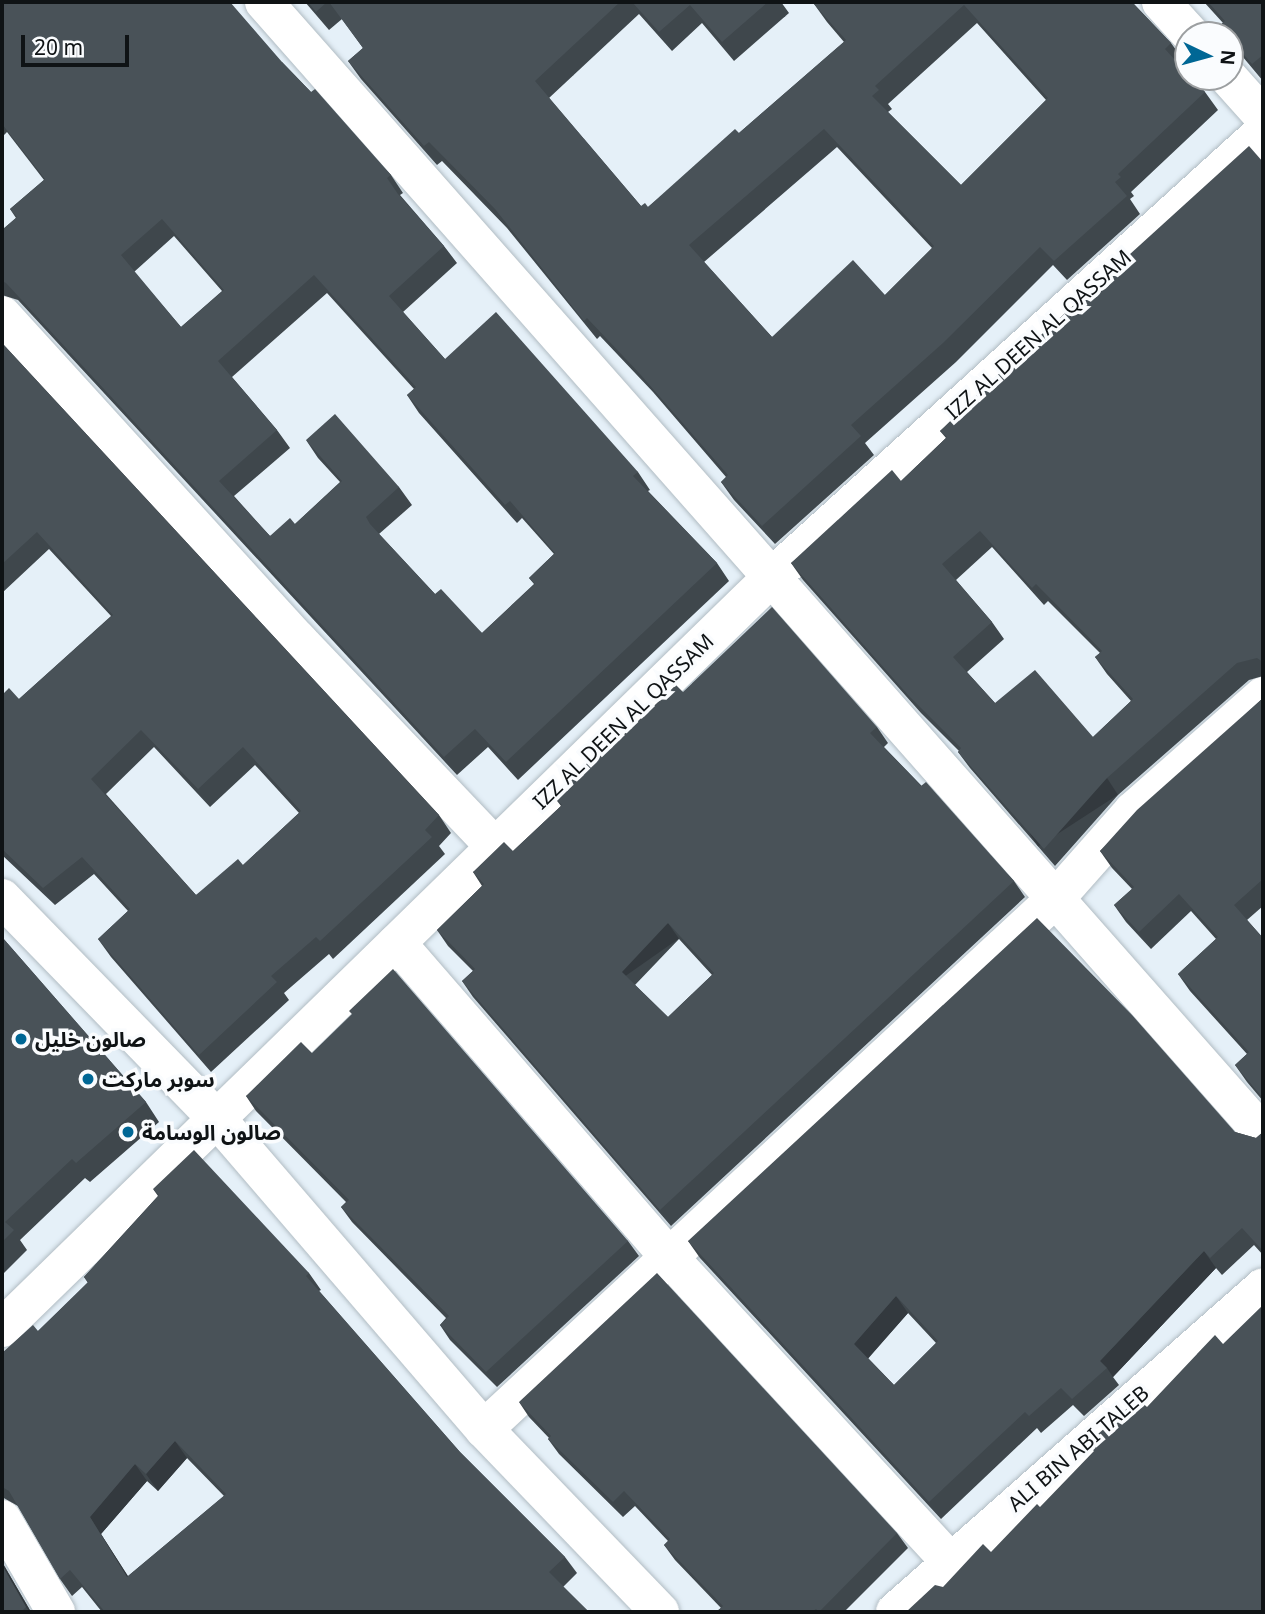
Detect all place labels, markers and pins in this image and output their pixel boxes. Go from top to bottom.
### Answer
place label: صالون خليل [35,1026,146,1052]
marker: صالون خليل [13,1031,29,1047]
place label: سوبر ماركت [102,1066,215,1092]
marker: سوبر ماركت [80,1071,96,1087]
place label: صالون الوسامة [142,1119,281,1145]
marker: صالون الوسامة [120,1124,136,1140]

